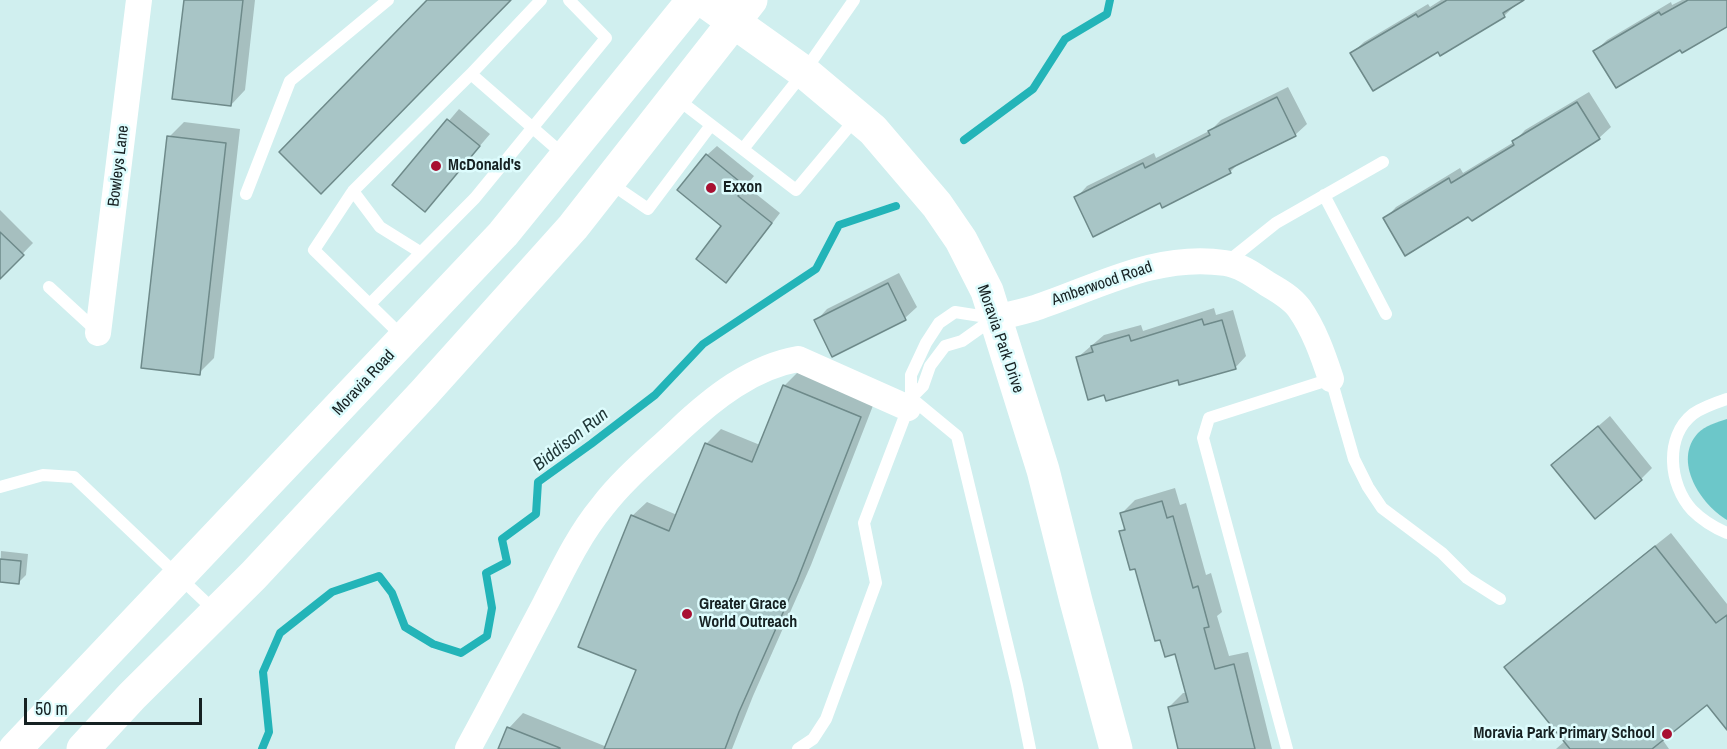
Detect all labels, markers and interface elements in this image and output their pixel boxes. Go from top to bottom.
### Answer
street label: Bowleys Lane [104,124,134,208]
place label: McDonald's [448,156,521,176]
marker: McDonald's [429,159,443,173]
place label: Exxon [723,178,762,198]
marker: Exxon [704,181,718,195]
street label: Amberwood Road [1049,258,1155,310]
street label: Moravia Park Drive [973,282,1027,396]
street label: Moravia Road [329,346,399,420]
water label: Biddison Run [529,404,613,476]
place label: Greater Grace World Outreach [699,595,797,633]
marker: Greater Grace World Outreach [680,607,694,621]
scale bar [27,686,206,724]
text: 50 m [35,696,68,721]
place label: Moravia Park Primary School [1473,724,1655,744]
marker: Moravia Park Primary School [1660,727,1674,741]

